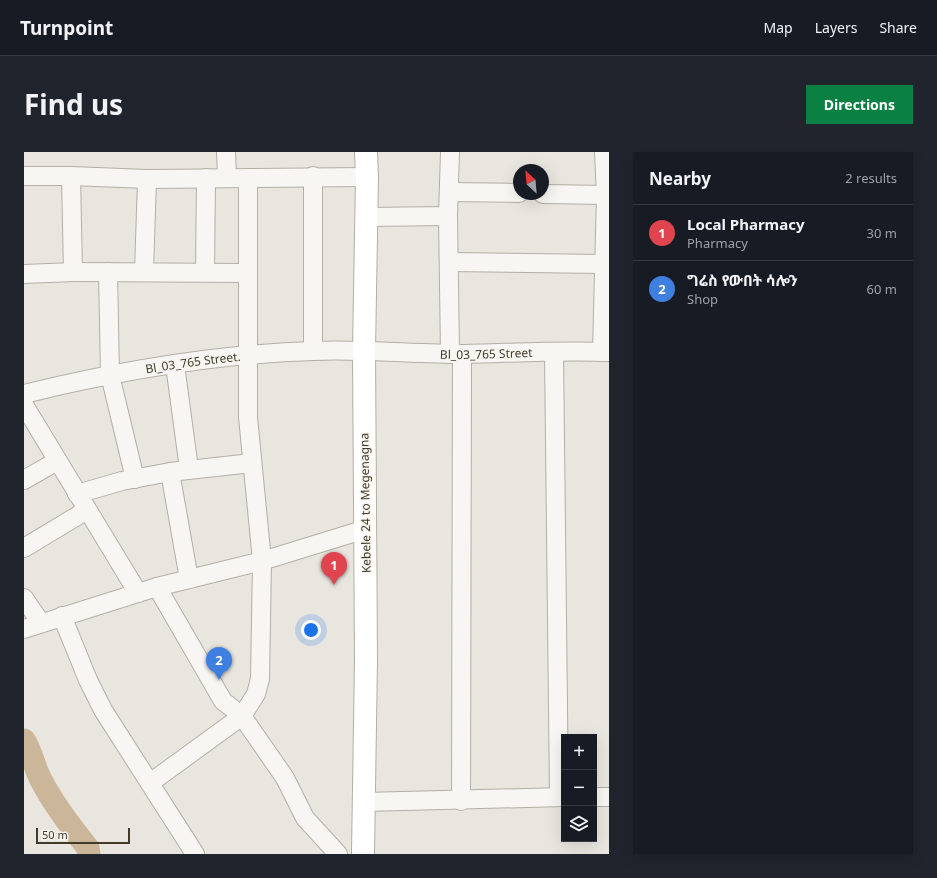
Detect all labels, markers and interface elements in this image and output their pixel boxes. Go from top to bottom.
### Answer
text: Turnpoint [20,15,113,41]
text: Map [764,18,793,37]
text: Layers [815,18,857,37]
text: Share [879,18,917,37]
text: Find us [24,85,123,123]
button: Directions [806,85,913,124]
north arrow [513,164,549,200]
text: Nearby [649,167,711,190]
text: 2 results [845,169,897,187]
text: Local Pharmacy [687,214,805,234]
text: 1 [658,224,666,242]
text: 30 m [867,224,897,242]
text: Pharmacy [687,234,748,252]
text: ግሬስ የውበት ሳሎን [687,270,798,290]
text: 2 [658,280,666,298]
text: 60 m [867,280,897,298]
text: Shop [687,290,718,308]
street label: Bl_03_765 Street [440,343,533,363]
street label: Bl_03_765 Street. [144,347,241,377]
street label: Kebele 24 to Megenagna [355,433,375,573]
pin: 1 [321,552,347,585]
your location [301,620,321,640]
pin: 2 [206,647,232,680]
map controls [561,734,597,842]
button: + [561,734,597,770]
button: − [561,770,597,806]
button: layers [561,806,597,842]
scale bar [36,826,130,845]
text: 50 m [42,827,68,842]

